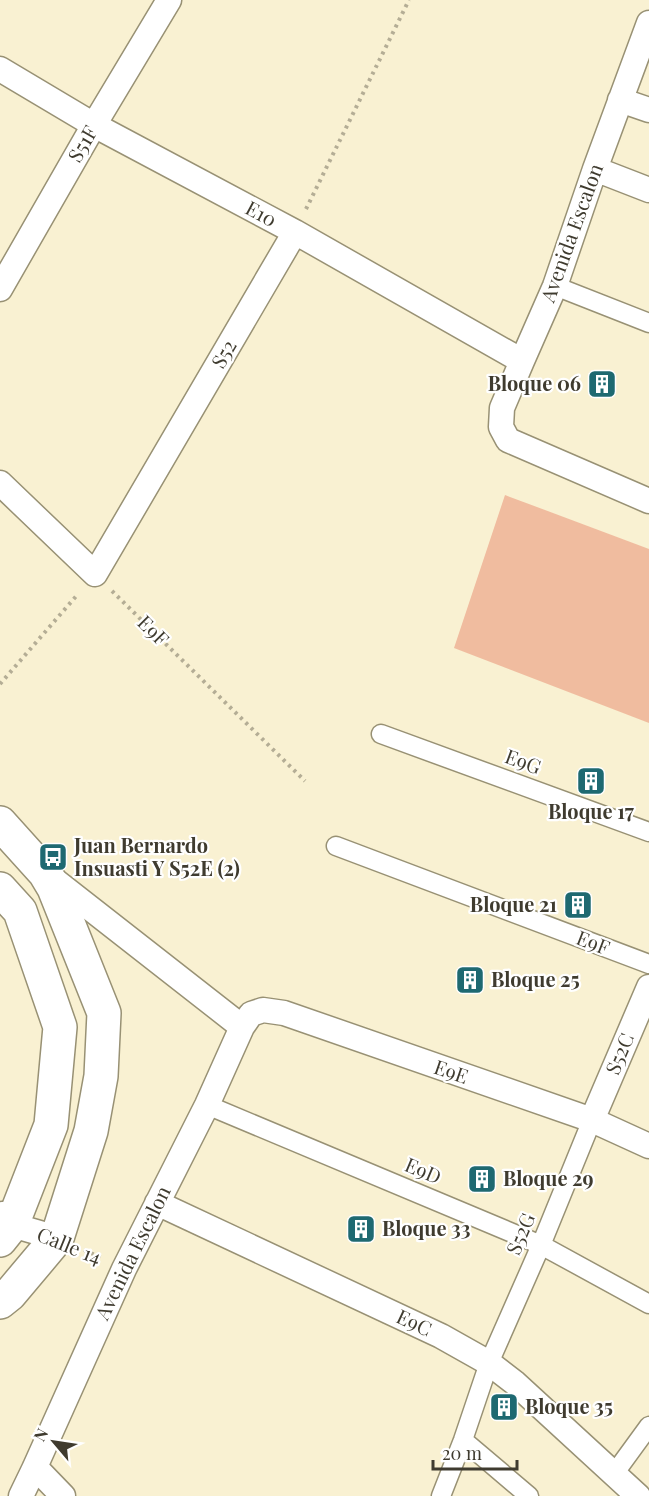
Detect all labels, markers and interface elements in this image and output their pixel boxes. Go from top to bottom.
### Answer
street label: S51F [61,120,103,166]
street label: Avenida Escalon [533,159,608,306]
street label: E10 [241,193,282,232]
street label: S52 [204,334,242,372]
building icon: Bloque 06 [586,368,618,400]
place label: Bloque 06 [488,369,581,396]
street label: E9F [133,608,176,651]
street label: E9G [502,742,545,780]
building icon: Bloque 17 [575,765,607,797]
place label: Bloque 17 [548,797,635,824]
place label: Juan Bernardo Insuasti Y S52E (2) [73,831,240,881]
bus stop icon: Juan Bernardo Insuasti Y S52E (2) [37,841,69,873]
building icon: Bloque 21 [562,889,594,921]
place label: Bloque 21 [470,890,557,917]
street label: E9F [573,923,614,960]
building icon: Bloque 25 [454,964,486,996]
place label: Bloque 25 [491,965,580,992]
street label: S52C [598,1029,639,1078]
street label: E9E [431,1052,472,1089]
street label: E9D [401,1150,446,1189]
building icon: Bloque 29 [466,1163,498,1195]
place label: Bloque 29 [503,1164,594,1191]
street label: Avenida Escalon [87,1181,176,1325]
street label: S52G [499,1208,540,1258]
building icon: Bloque 33 [345,1213,377,1245]
place label: Bloque 33 [382,1214,471,1241]
street label: Calle 14 [33,1219,106,1270]
street label: E9C [393,1302,437,1342]
building icon: Bloque 35 [488,1391,520,1423]
place label: Bloque 35 [525,1392,613,1419]
north arrow [24,1412,84,1472]
text: N [28,1424,53,1445]
scale bar [433,1433,517,1471]
text: 20 m [442,1441,482,1465]

